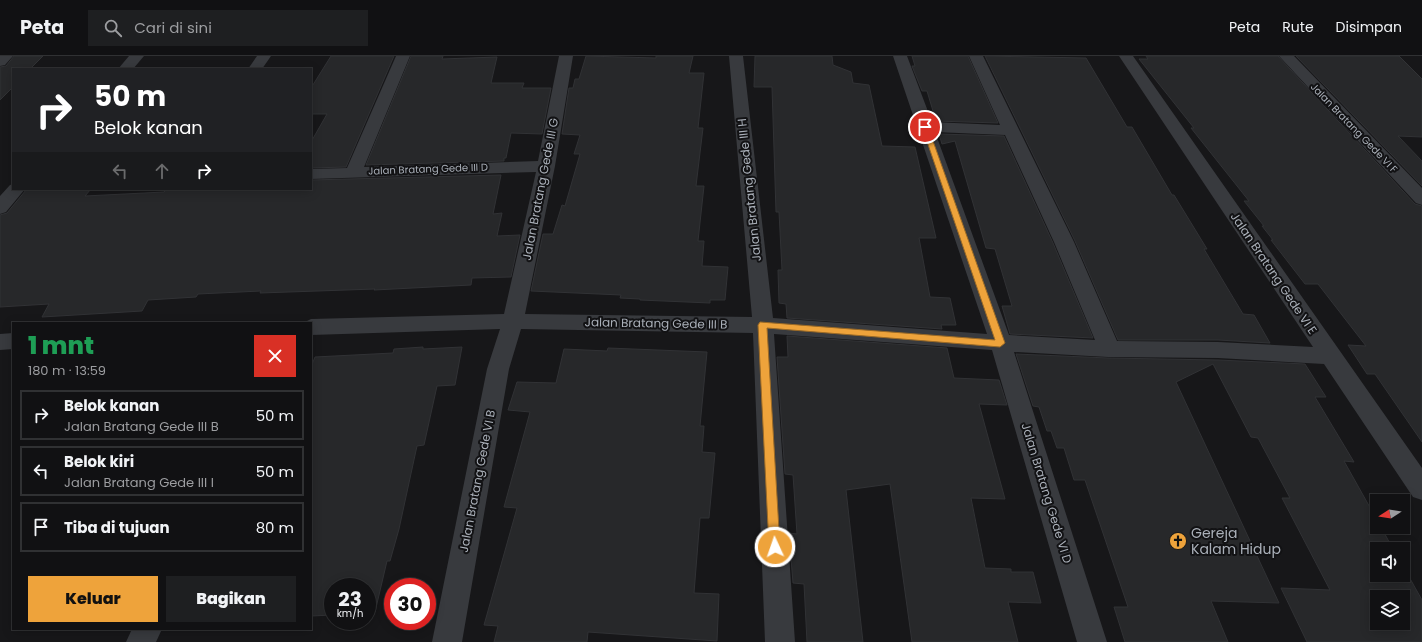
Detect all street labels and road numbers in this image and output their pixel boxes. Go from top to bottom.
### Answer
street label: Jalan Bratang Gede VI F [1307,80,1401,176]
street label: Jalan Bratang Gede III G [518,116,562,262]
street label: Jalan Bratang Gede III H [733,118,765,262]
street label: Jalan Bratang Gede III D [368,159,488,179]
street label: Jalan Bratang Gede VI E [1227,209,1321,337]
street label: Jalan Bratang Gede III B [584,313,728,333]
street label: Jalan Bratang Gede VI B [455,408,499,554]
street label: Jalan Bratang Gede VI D [1018,421,1076,565]

